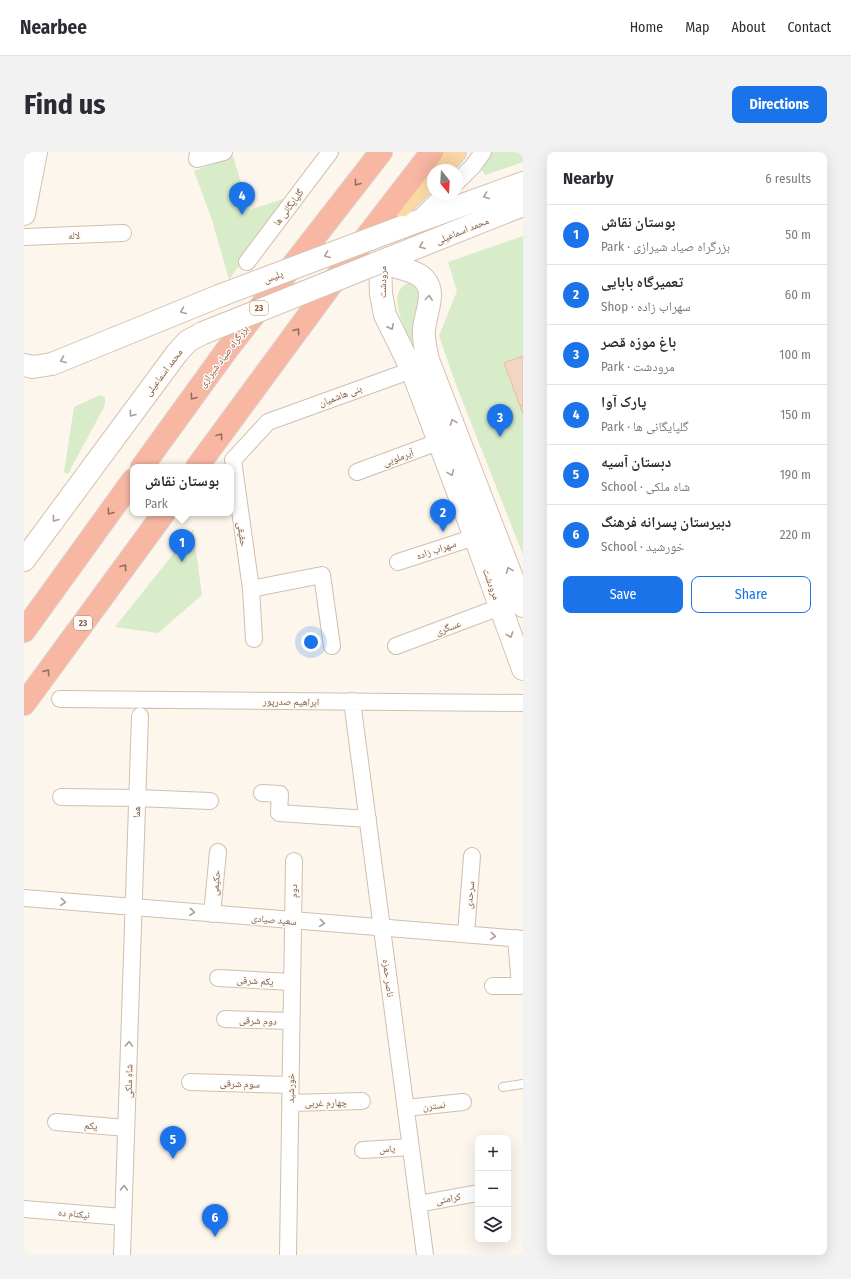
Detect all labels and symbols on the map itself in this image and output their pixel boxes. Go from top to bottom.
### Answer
north arrow [427,164,463,200]
one-way arrow [354,178,361,185]
pin: 4 [229,182,255,215]
street label: گلپایگانی ها [271,186,307,228]
one-way arrow [483,191,490,199]
street label: محمد اسماعیلی [434,215,491,247]
street label: لاله [68,230,80,242]
one-way arrow [418,241,425,249]
one-way arrow [323,251,330,259]
street label: مرودشت [377,265,389,298]
street label: پلیس [262,268,285,286]
one-way arrow [425,295,434,301]
road number: 23 [250,301,268,315]
one-way arrow [180,306,188,314]
street label: بزرگراه صیاد شیرازی [197,323,251,390]
one-way arrow [386,323,394,331]
one-way arrow [292,328,299,335]
street label: محمد اسماعیلی [142,346,186,399]
one-way arrow [59,355,66,363]
street label: بنی هاشمیان [317,382,364,409]
one-way arrow [190,393,197,400]
pin: 3 [487,404,513,437]
one-way arrow [130,410,137,417]
one-way arrow [449,419,457,426]
one-way arrow [215,433,222,440]
street label: آیرملویی [381,447,416,469]
one-way arrow [446,470,454,477]
pin: 2 [430,499,456,532]
one-way arrow [108,507,115,514]
one-way arrow [53,514,60,521]
street label: حقیقی [234,521,250,548]
pin: 1 [169,529,195,562]
street label: سهراب زاده [415,537,458,562]
one-way arrow [119,565,126,572]
street label: مرودشت [480,567,502,602]
one-way arrow [506,567,514,574]
road number: 23 [74,616,92,630]
street label: عسگری [434,618,463,638]
one-way arrow [506,631,514,638]
your location [301,632,321,652]
one-way arrow [42,669,50,676]
street label: ابراهیم صدرپور [262,695,319,709]
street label: هما [131,806,143,818]
street label: حکیمی [209,869,223,896]
street label: سرحدی [463,880,477,910]
street label: دوم [288,884,301,898]
one-way arrow [60,897,66,906]
one-way arrow [189,907,195,916]
street label: سعید صیادی [251,912,298,928]
one-way arrow [319,918,325,927]
one-way arrow [490,932,496,941]
street label: ناصر حمزه [380,958,396,998]
street label: یکم شرقی [236,974,274,989]
street label: دوم شرقی [239,1014,277,1029]
one-way arrow [125,1041,133,1047]
street label: شاه ملکی [122,1063,136,1098]
street label: خورشید [285,1072,297,1103]
street label: سوم شرقی [220,1077,261,1092]
street label: چهارم غربی [305,1097,348,1110]
street label: نسترن [422,1099,446,1113]
street label: یکم [84,1119,98,1134]
pin: 5 [160,1126,186,1159]
street label: یاس [379,1142,396,1156]
one-way arrow [120,1185,128,1191]
street label: کرامتی [434,1191,462,1207]
pin: 6 [202,1204,228,1237]
street label: نیکنام ده [57,1207,91,1222]

